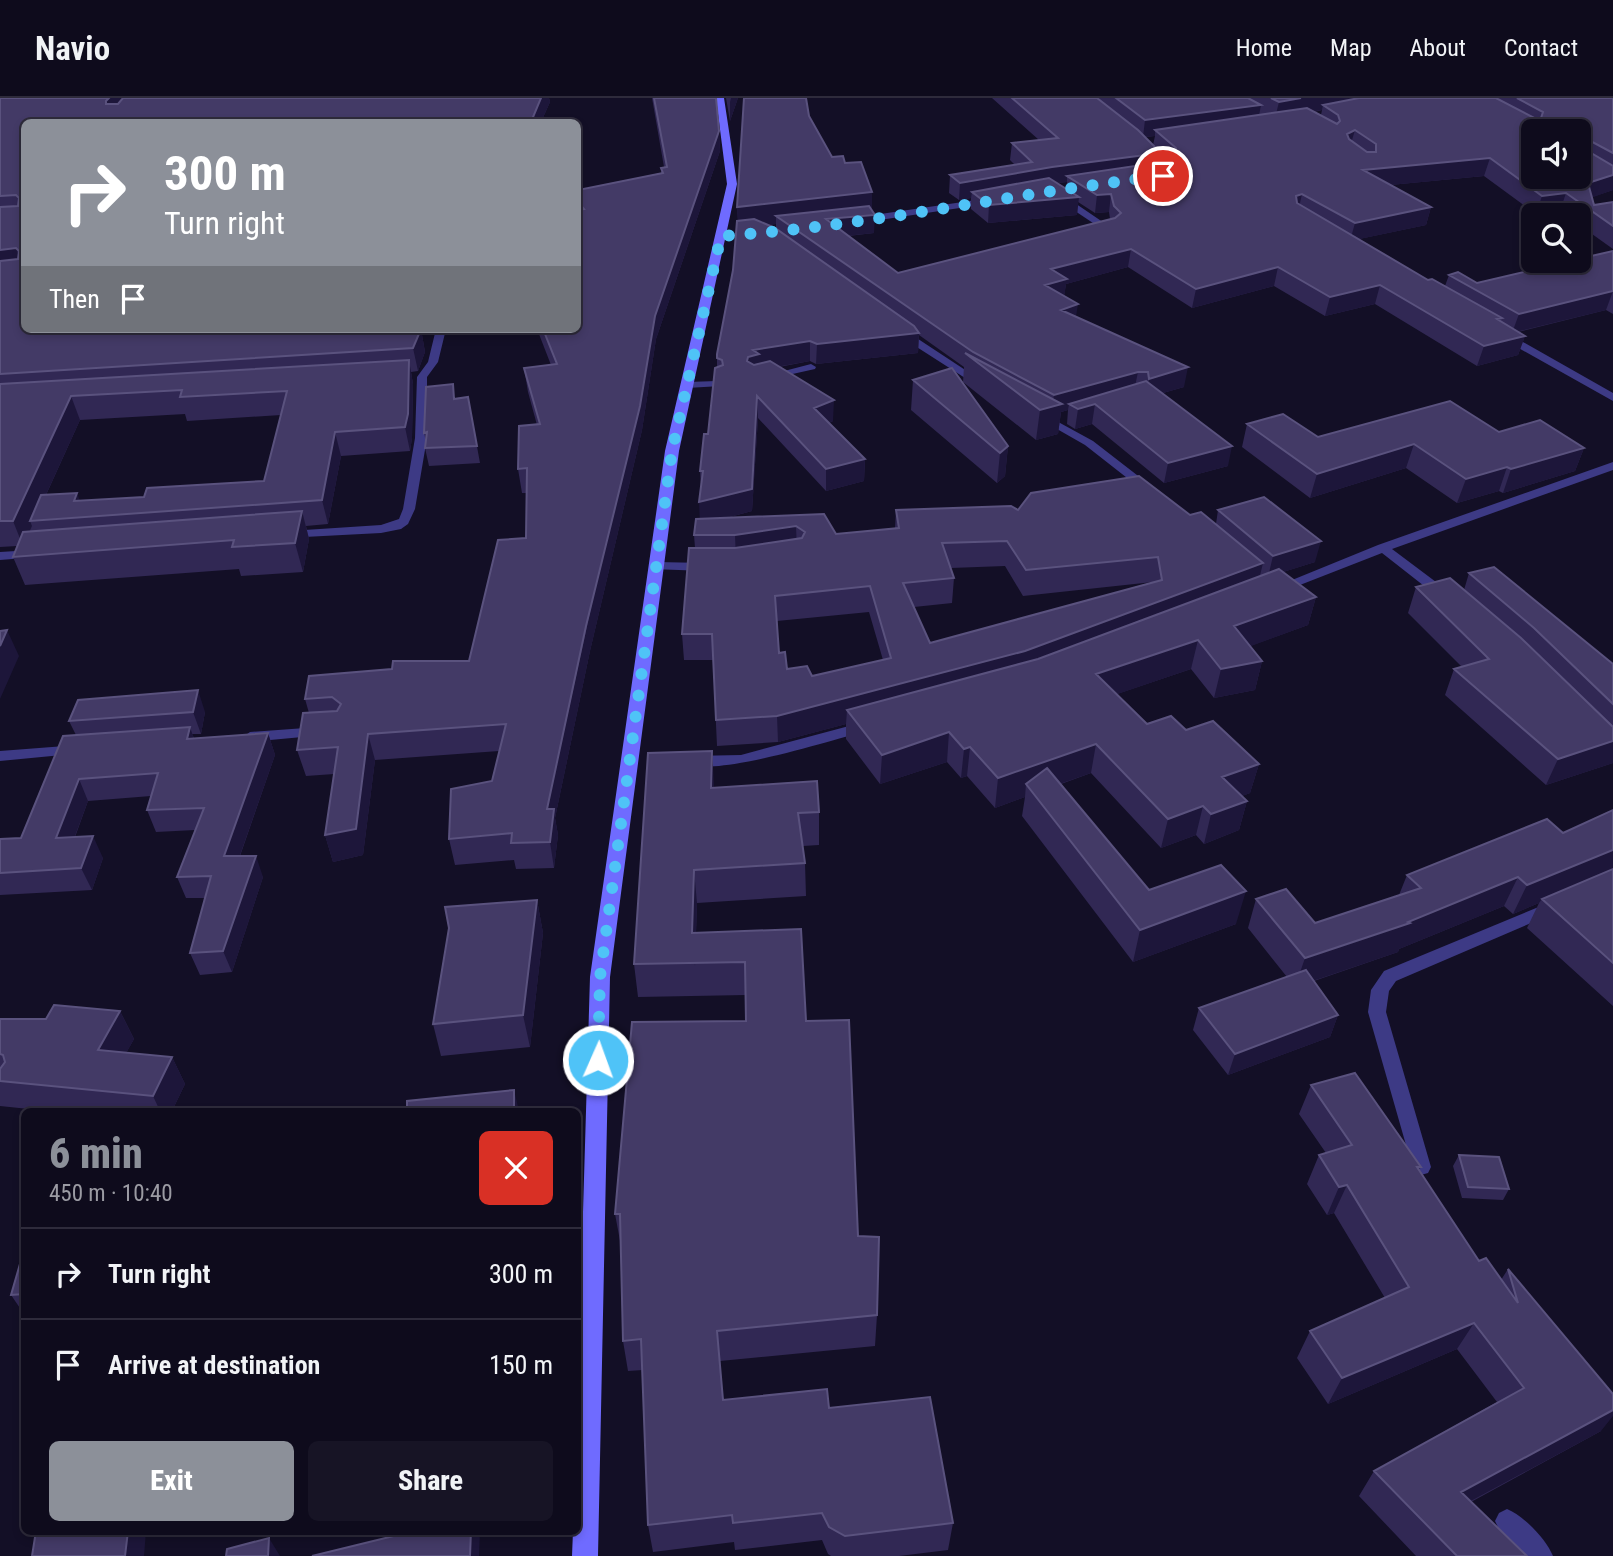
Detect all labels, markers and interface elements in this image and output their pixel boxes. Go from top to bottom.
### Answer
text: Navio [35,29,110,68]
text: Home [1236,34,1292,62]
text: Map [1330,34,1372,62]
text: About [1410,34,1466,62]
text: Contact [1504,34,1578,62]
map controls [1521,119,1591,273]
button: sound [1521,119,1591,189]
text: 300 m [164,145,286,202]
pin [1133,146,1193,206]
icon: right [49,147,140,238]
icon: arrive [1144,157,1182,195]
button: search [1521,203,1591,273]
text: Turn right [164,204,285,242]
icon: arrive [114,280,152,318]
text: Then [49,284,100,314]
position arrow [561,1023,635,1097]
text: 6 min [49,1129,143,1178]
button: close [479,1131,553,1205]
text: 450 m · 10:40 [49,1180,173,1207]
icon: right [49,1255,87,1293]
text: Turn right [108,1259,210,1289]
text: 300 m [489,1259,553,1289]
icon: arrive [49,1346,87,1384]
text: Arrive at destination [108,1350,320,1380]
text: 150 m [489,1350,553,1380]
button: Exit [49,1441,294,1521]
button: Share [308,1441,553,1521]

